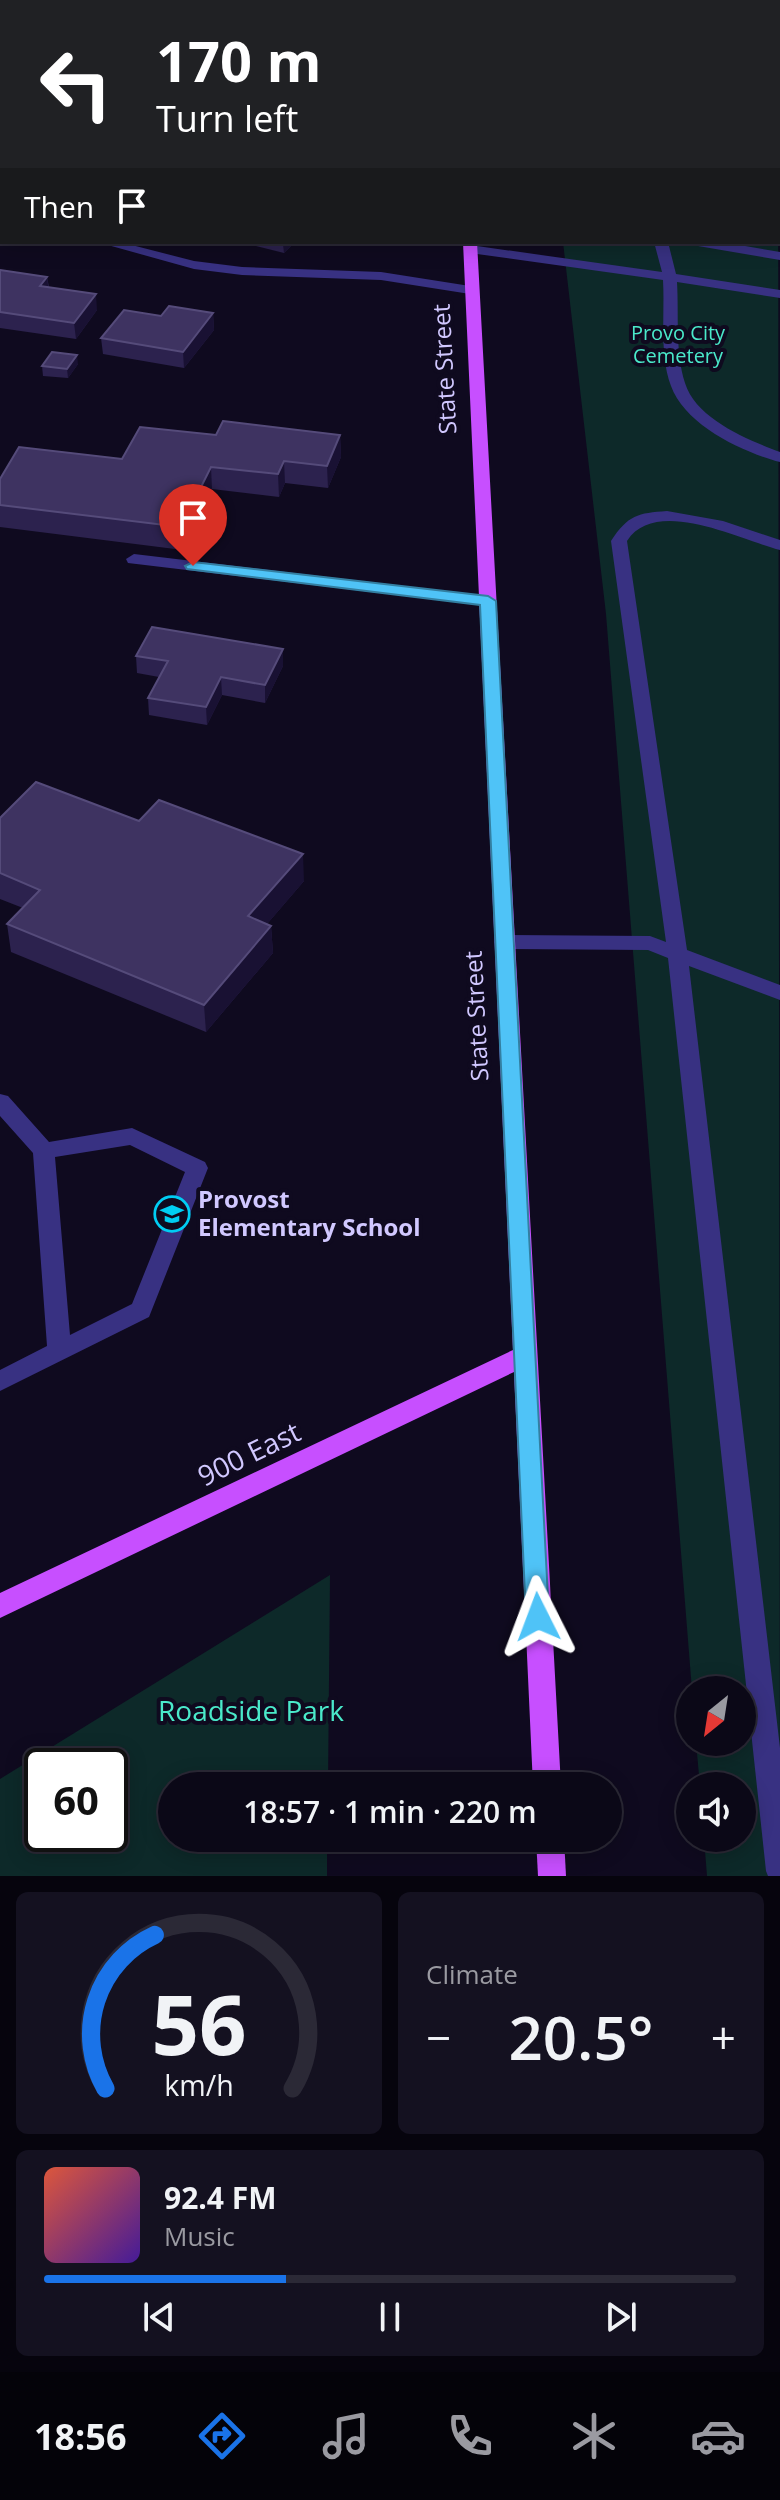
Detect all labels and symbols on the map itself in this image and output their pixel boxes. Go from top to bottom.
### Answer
street label: State Street [424,303,463,435]
park label: Provo City Cemetery [631,319,726,369]
pin [159,484,227,566]
street label: State Street [456,950,495,1082]
place label: Provost Elementary School [198,1182,421,1243]
school or university icon: Provost Elementary School [153,1195,191,1233]
street label: 900 East [191,1412,306,1494]
position arrow [496,1575,580,1659]
north arrow [676,1676,756,1756]
park label: Roadside Park [158,1691,344,1729]
speed limit sign: 60 [24,1748,128,1852]

